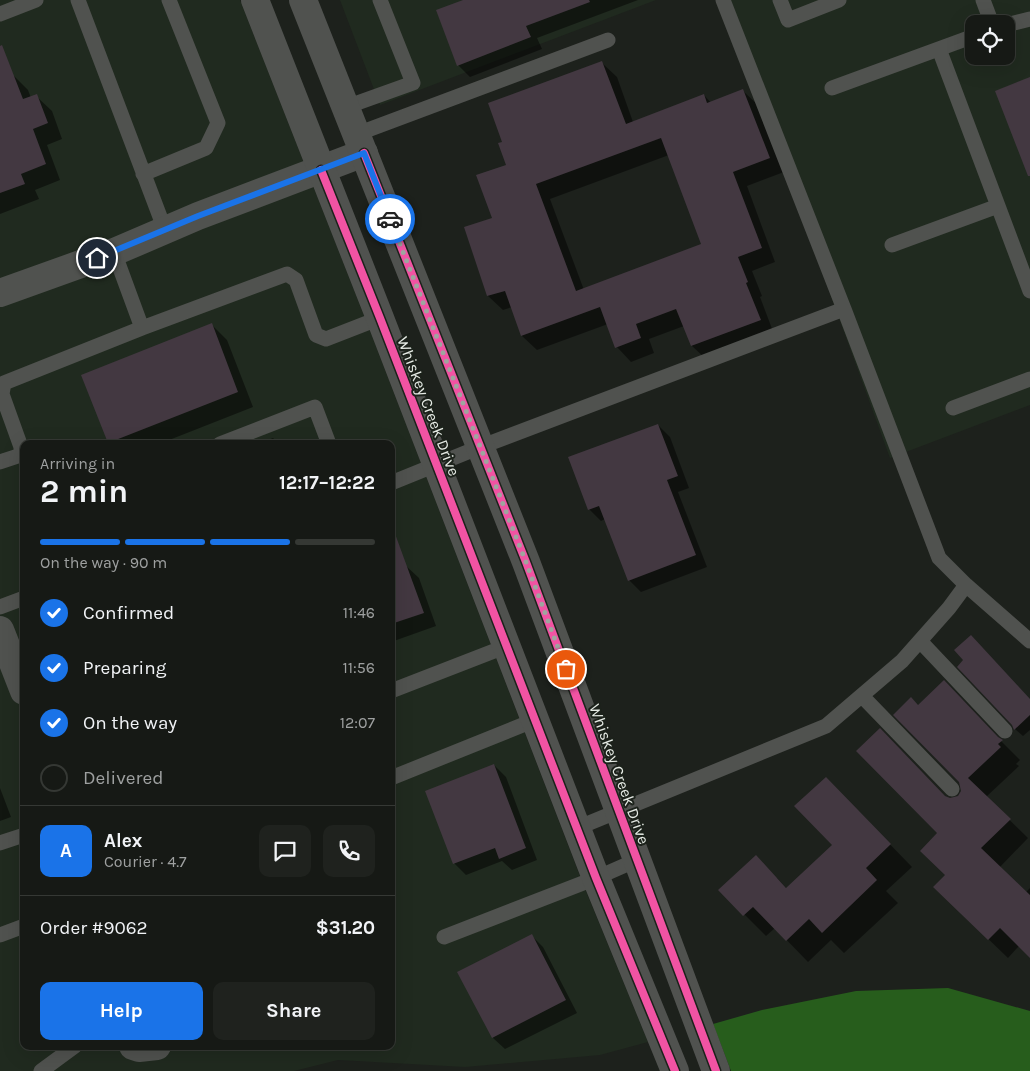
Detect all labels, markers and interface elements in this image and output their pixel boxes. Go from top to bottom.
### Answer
map controls [965,15,1015,65]
button: locate [965,15,1015,65]
courier [365,194,415,244]
icon: car [376,205,404,233]
pin [76,237,118,279]
icon: home [83,244,111,272]
street label: Whiskey Creek Drive [393,334,464,479]
text: Arriving in [40,454,115,473]
text: 12:17–12:22 [279,472,375,494]
text: 2 min [40,473,128,510]
text: On the way · 90 m [40,553,167,572]
icon: check [40,599,68,627]
text: Confirmed [83,602,174,624]
text: 11:46 [343,603,375,622]
pin [545,648,587,690]
icon: check [40,654,68,682]
icon: bag [552,655,580,683]
text: Preparing [83,657,166,679]
text: 11:56 [343,658,375,677]
street label: Whiskey Creek Drive [585,701,654,847]
icon: check [40,709,68,737]
text: On the way [83,712,177,734]
text: 12:07 [340,713,375,732]
text: Delivered [83,767,163,789]
button: chat [259,825,311,877]
button: phone [323,825,375,877]
text: Alex [104,830,142,852]
text: A [60,840,72,862]
text: Courier · 4.7 [104,852,187,871]
text: Order #9062 [40,917,148,939]
text: $31.20 [316,917,375,939]
button: Help [40,982,203,1040]
button: Share [213,982,375,1040]

